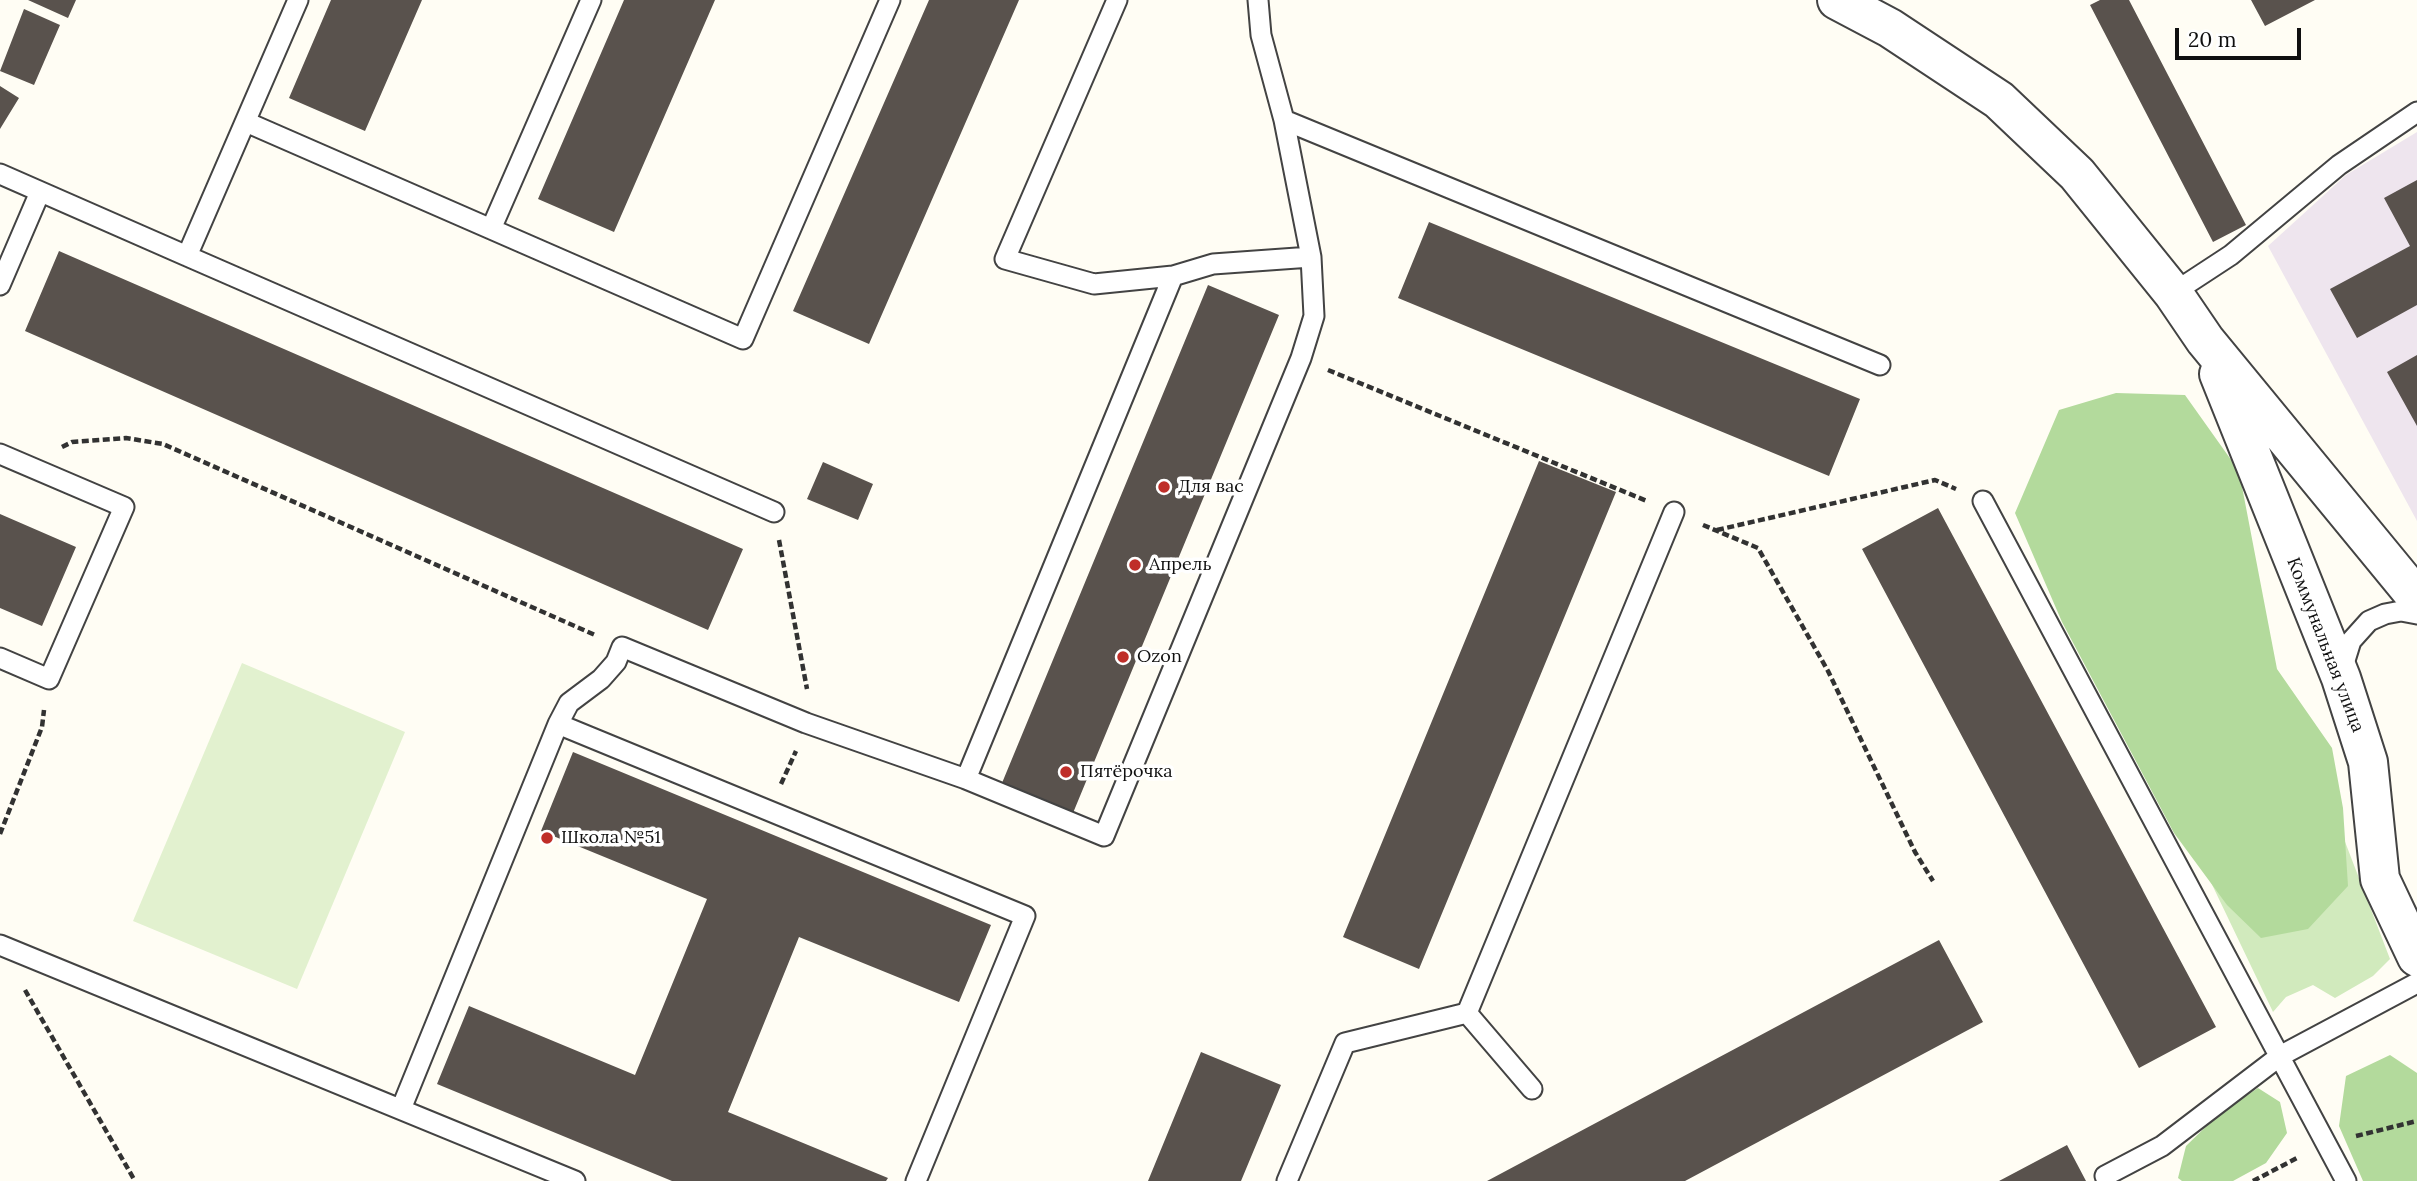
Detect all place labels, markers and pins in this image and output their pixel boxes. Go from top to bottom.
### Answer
place label: Для вас [1178,476,1244,498]
marker: Для вас [1156,479,1172,495]
place label: Апрель [1149,554,1212,576]
marker: Апрель [1127,557,1143,573]
place label: Ozon [1137,646,1182,668]
marker: Ozon [1115,649,1131,665]
place label: Пятёрочка [1080,761,1172,783]
marker: Пятёрочка [1058,764,1074,780]
place label: Школа №51 [561,827,661,849]
marker: Школа №51 [539,830,555,846]

